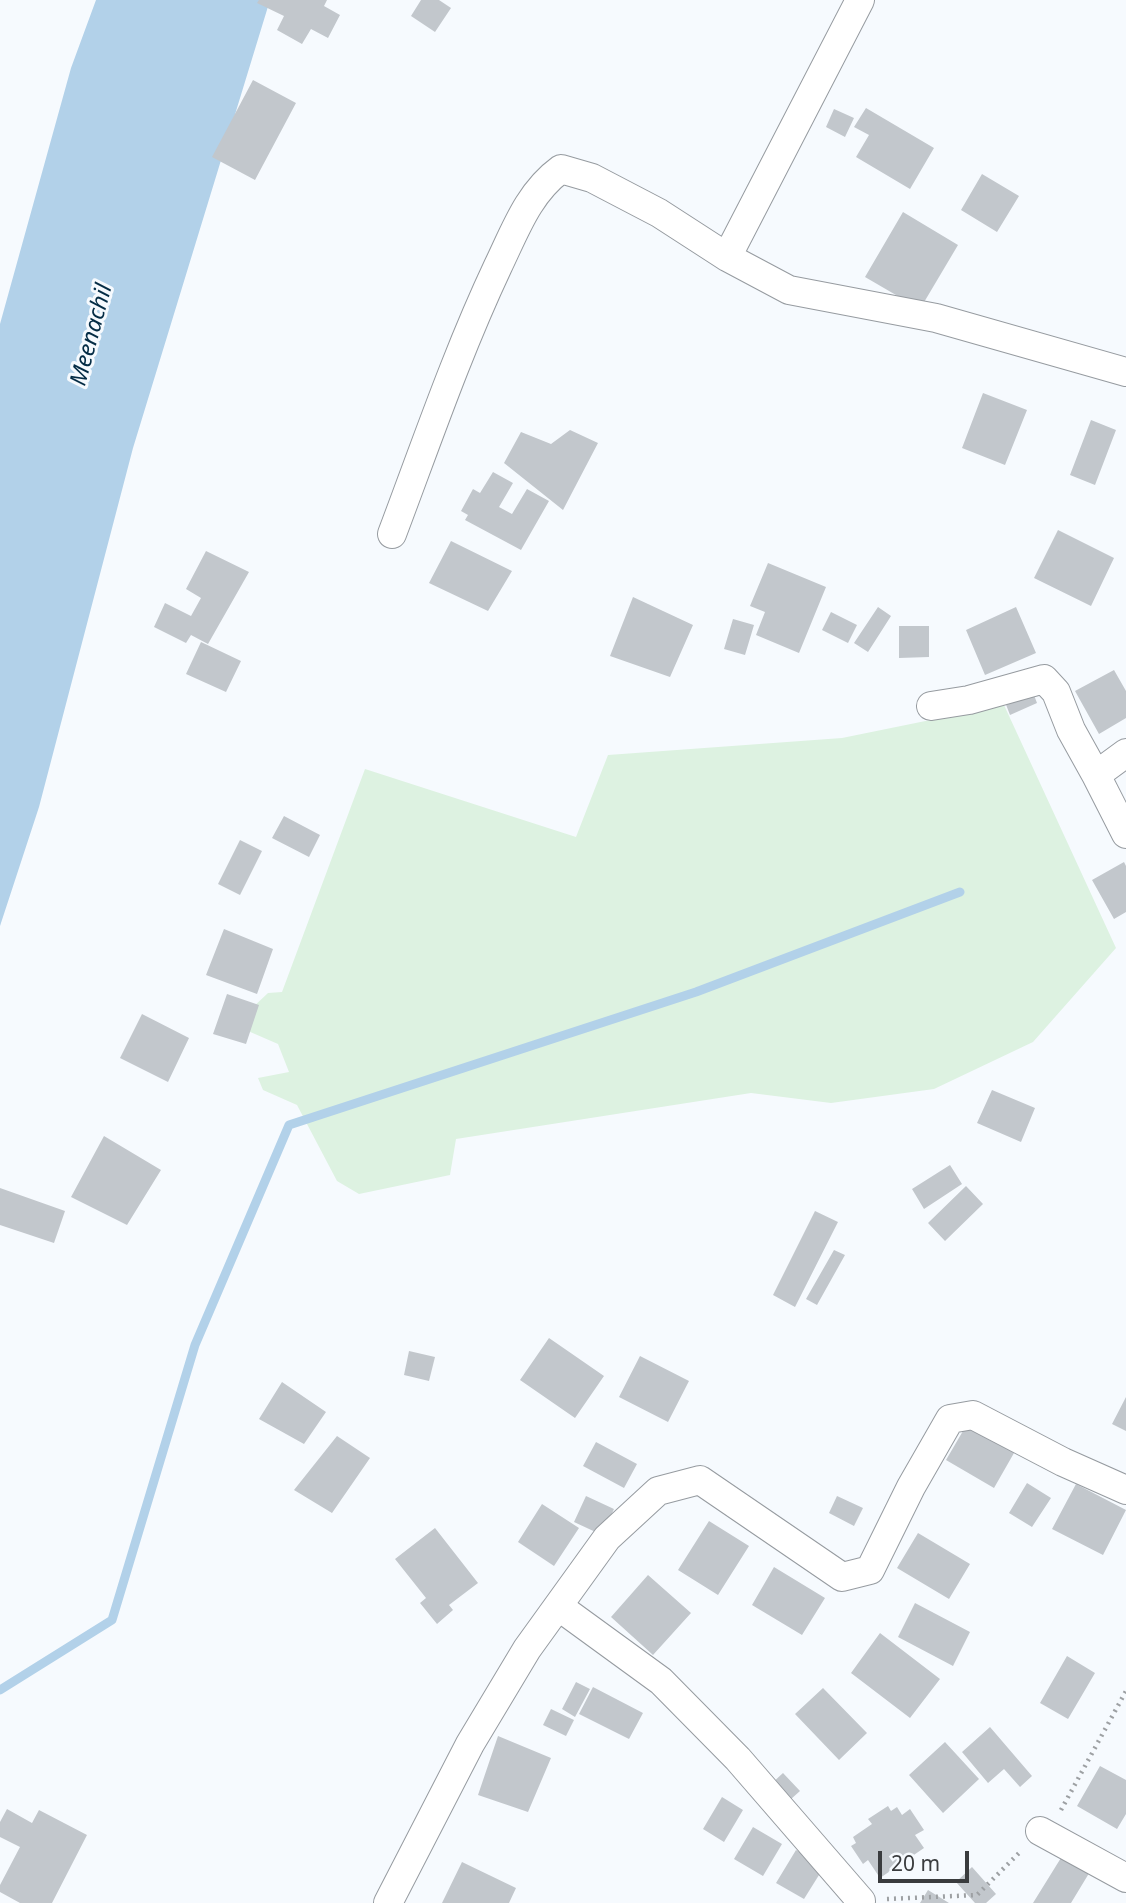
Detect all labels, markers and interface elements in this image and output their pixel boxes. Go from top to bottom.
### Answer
water label: Meenachil [65,281,119,389]
scale bar [881,1836,972,1880]
text: 20 m [891,1849,940,1877]

